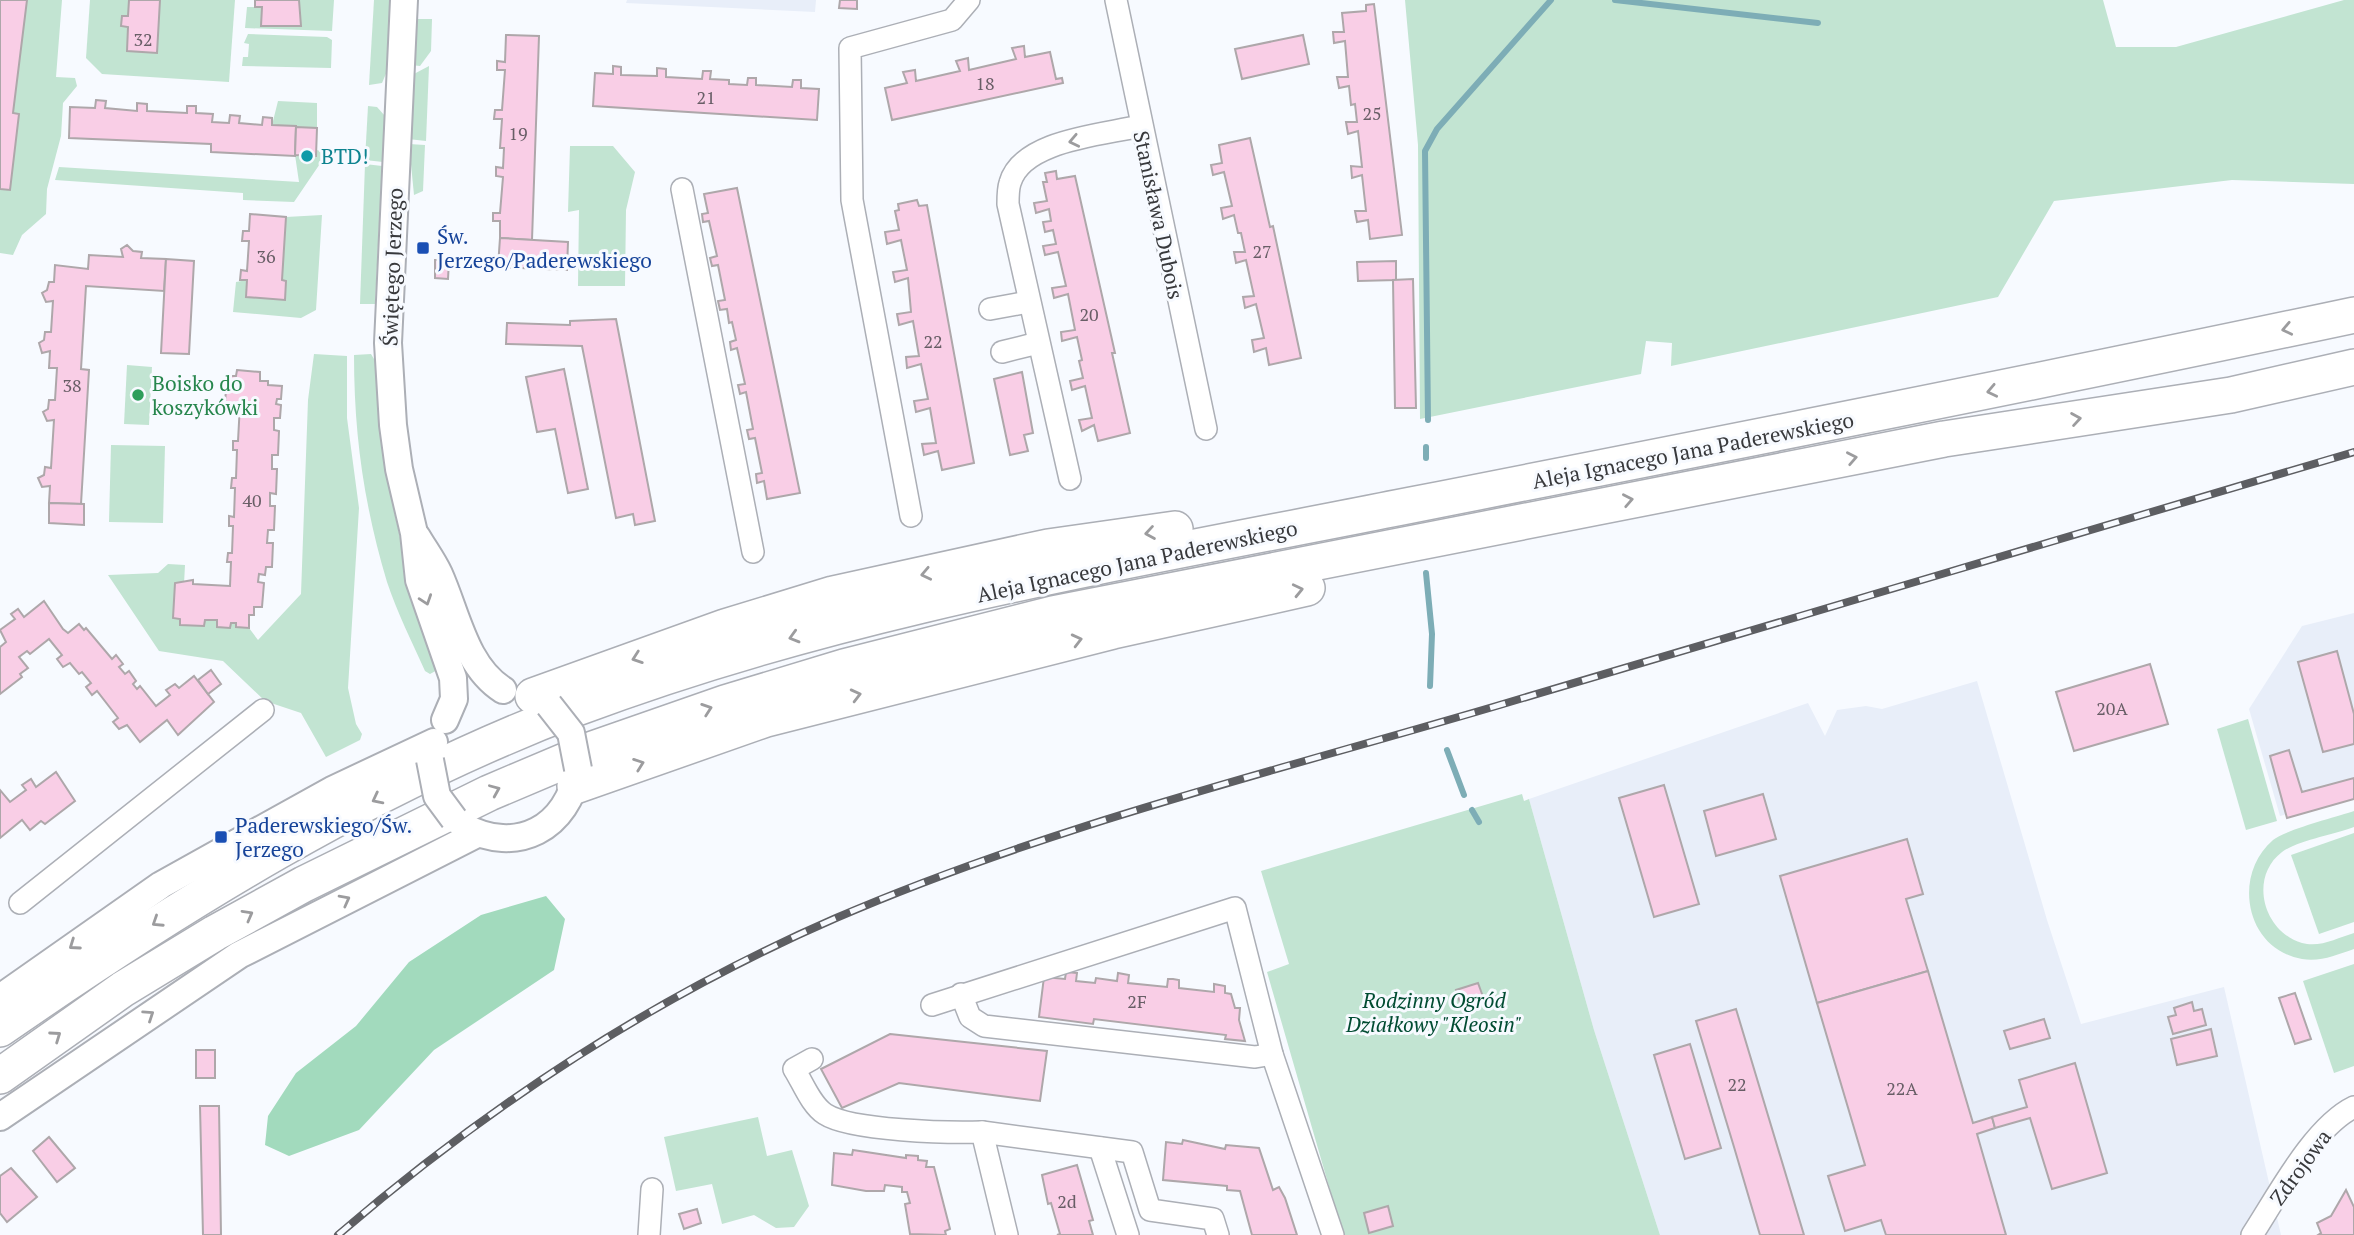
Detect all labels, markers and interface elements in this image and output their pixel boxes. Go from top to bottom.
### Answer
house number: 32 [133,27,153,51]
house number: 18 [975,71,995,95]
house number: 21 [696,85,716,109]
house number: 25 [1362,101,1382,125]
house number: 19 [508,121,528,145]
street label: Stanisława Dubois [1127,128,1191,302]
one-way arrow [1068,133,1080,148]
place label: BTD! [321,142,369,170]
marker: BTD! [299,148,315,164]
street label: Świętego Jerzego [375,187,409,347]
place label: Św. Jerzego/Paderewskiego [437,222,652,274]
house number: 27 [1252,239,1272,263]
marker: Św. Jerzego/Paderewskiego [415,240,431,256]
house number: 36 [256,244,276,268]
house number: 20 [1079,302,1099,326]
one-way arrow [2281,320,2293,335]
house number: 22 [923,329,943,353]
place label: Boisko do koszykówki [152,369,258,421]
house number: 38 [62,373,82,397]
one-way arrow [1986,383,1998,397]
marker: Boisko do koszykówki [130,387,146,403]
street label: Aleja Ignacego Jana Paderewskiego [1530,405,1856,495]
one-way arrow [2070,412,2082,427]
one-way arrow [1846,451,1858,466]
house number: 40 [242,488,262,512]
one-way arrow [1622,493,1634,508]
street label: Aleja Ignacego Jana Paderewskiego [974,513,1300,609]
one-way arrow [1144,525,1155,540]
one-way arrow [920,565,932,580]
one-way arrow [1292,583,1304,598]
one-way arrow [417,593,431,605]
one-way arrow [788,629,800,644]
one-way arrow [1071,634,1083,648]
one-way arrow [632,650,644,664]
one-way arrow [850,689,862,704]
house number: 20A [2096,696,2128,720]
one-way arrow [701,703,713,717]
one-way arrow [633,758,645,772]
one-way arrow [488,785,500,799]
one-way arrow [372,791,384,805]
place label: Paderewskiego/Św. Jerzego [235,811,412,863]
marker: Paderewskiego/Św. Jerzego [213,829,229,845]
one-way arrow [338,894,350,908]
one-way arrow [241,909,253,923]
one-way arrow [152,914,165,927]
one-way arrow [69,937,82,949]
park label: Rodzinny Ogród Działkowy "Kleosin" [1345,986,1522,1038]
house number: 2F [1127,989,1147,1013]
one-way arrow [142,1010,155,1023]
one-way arrow [48,1032,61,1044]
house number: 22 [1727,1072,1747,1096]
house number: 22A [1886,1076,1918,1100]
street label: Zdrojowa [2263,1123,2337,1211]
house number: 2d [1057,1189,1077,1213]

